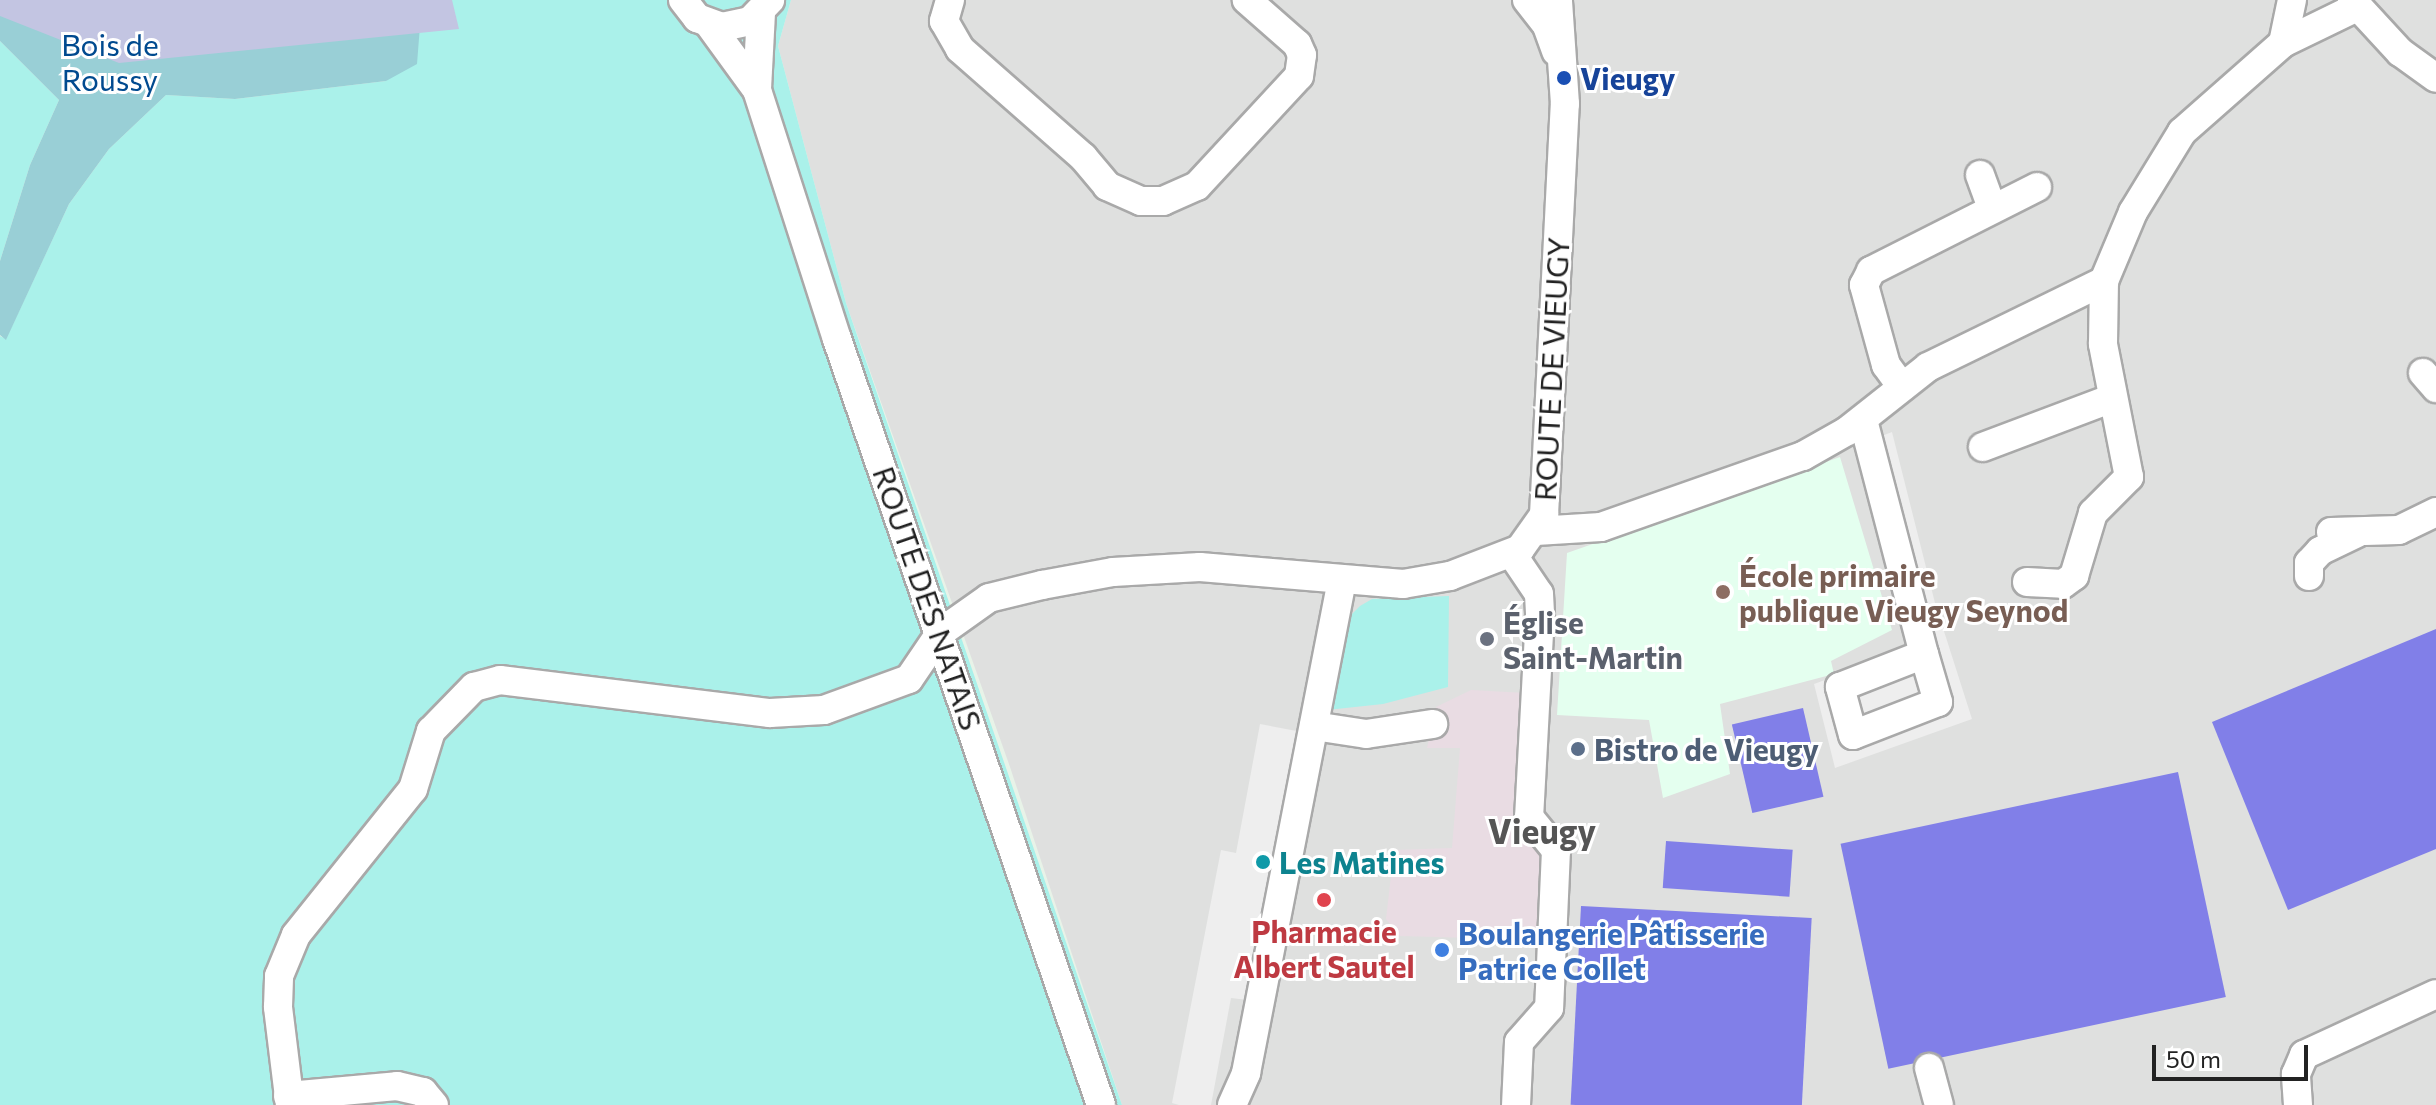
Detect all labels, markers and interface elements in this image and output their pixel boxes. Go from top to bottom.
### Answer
park label: Bois de Roussy [61,26,159,96]
place label: Vieugy [1580,60,1676,96]
marker: Vieugy [1555,69,1573,87]
street label: ROUTE DE VIEUGY [1526,236,1576,502]
street label: ROUTE DES NATAIS [866,462,990,734]
place label: École primaire publique Vieugy Seynod [1739,557,2068,628]
marker: École primaire publique Vieugy Seynod [1714,583,1732,601]
place label: Église Saint-Martin [1503,604,1683,674]
marker: Église Saint-Martin [1478,630,1496,648]
place label: Bistro de Vieugy [1594,731,1819,767]
marker: Bistro de Vieugy [1569,740,1587,758]
district label: Vieugy [1488,811,1596,851]
place label: Les Matines [1279,844,1444,880]
marker: Les Matines [1254,853,1272,871]
marker: Pharmacie Albert Sautel [1315,891,1333,909]
place label: Pharmacie Albert Sautel [1233,913,1415,984]
place label: Boulangerie Pâtisserie Patrice Collet [1458,915,1765,986]
marker: Boulangerie Pâtisserie Patrice Collet [1433,941,1451,959]
scale bar [2156,1029,2312,1079]
text: 50 m [2166,1044,2221,1073]

